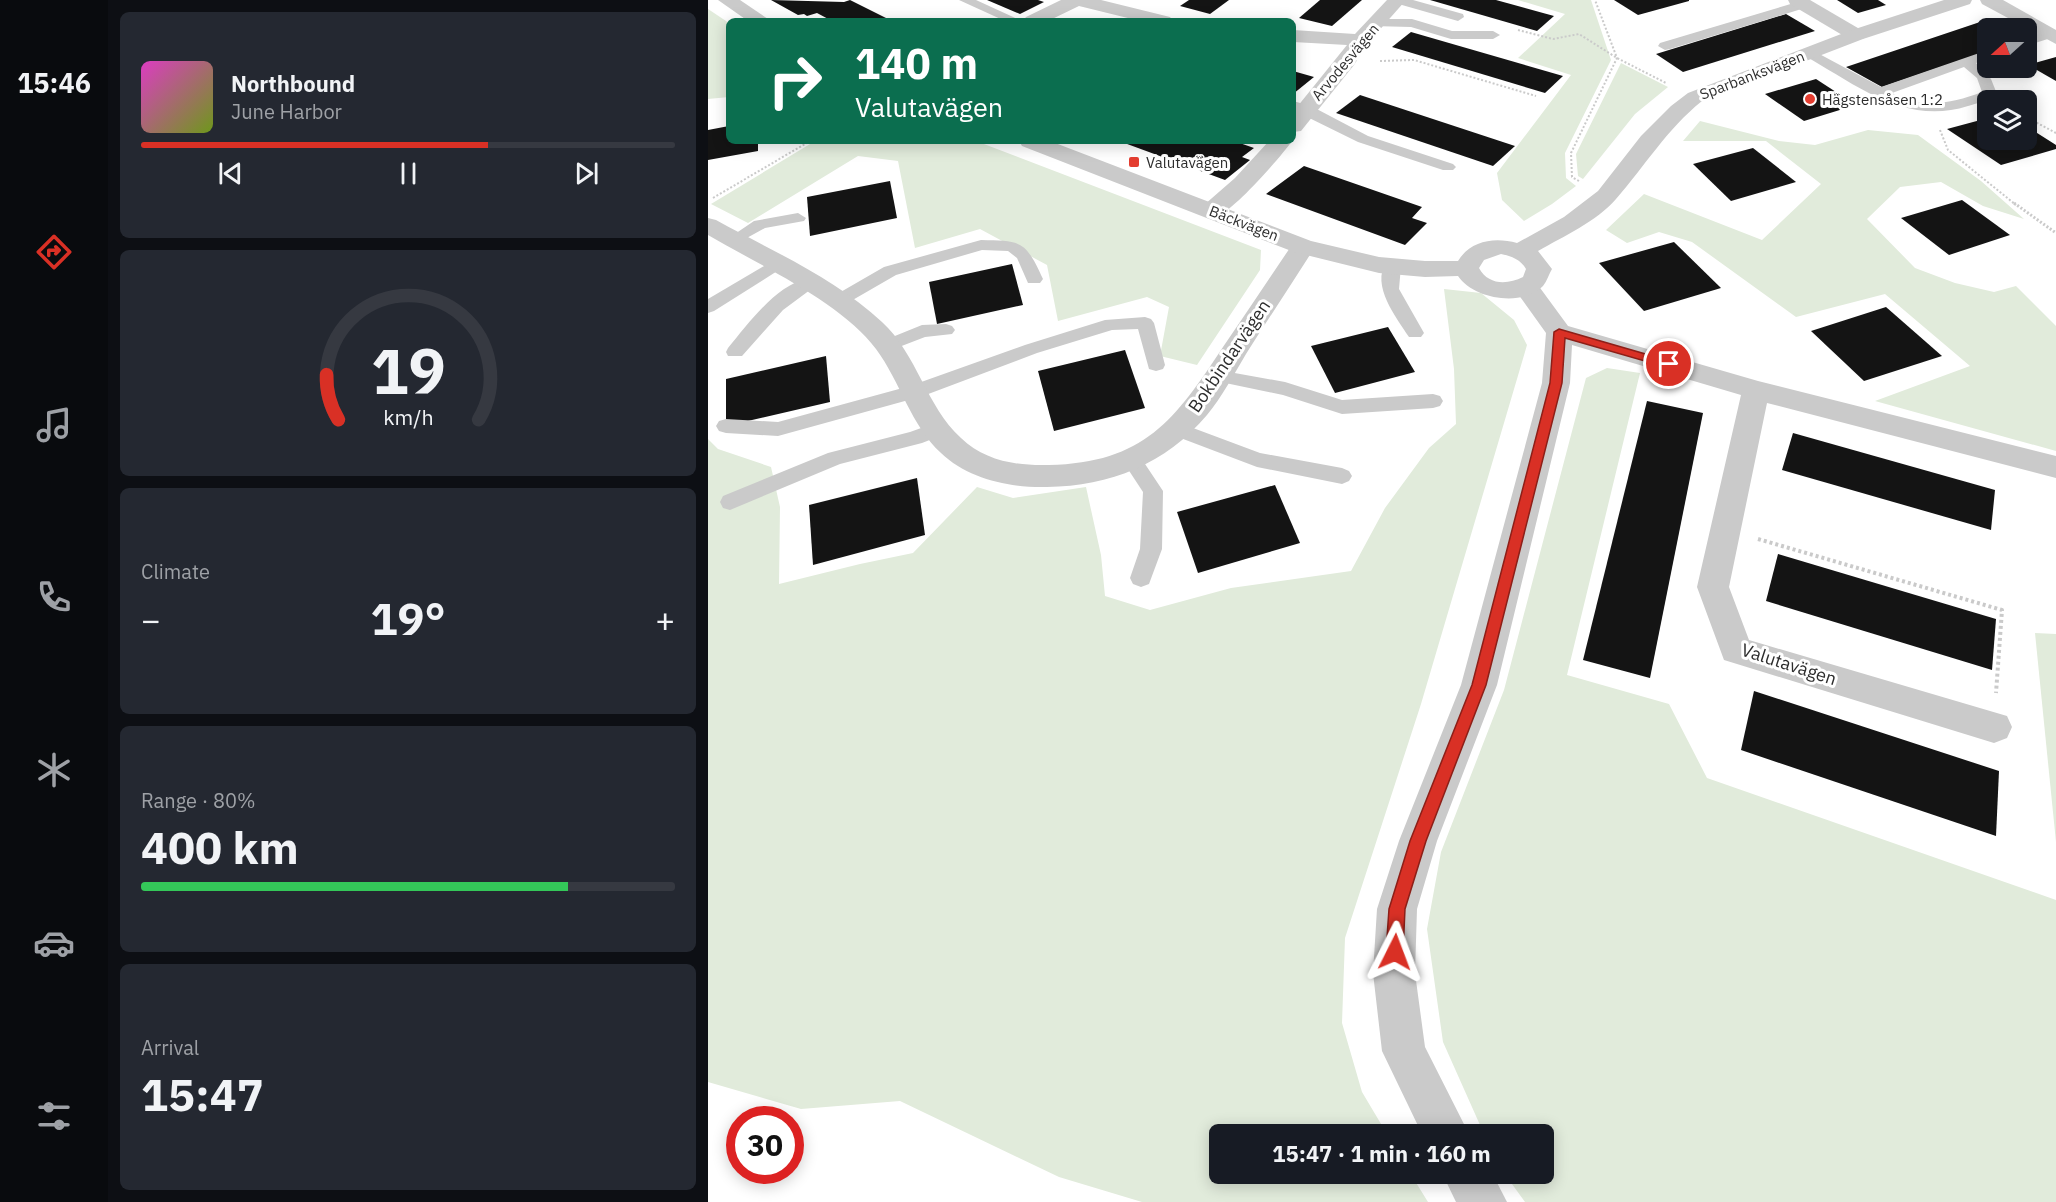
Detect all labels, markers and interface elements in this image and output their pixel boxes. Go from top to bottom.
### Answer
north arrow [1977,18,2037,78]
map controls [1977,18,2037,150]
street label: Arvodesvägen [1307,20,1383,104]
text: 140 m [855,36,978,91]
icon: right [756,42,834,120]
street label: Sparbanksvägen [1697,46,1807,104]
text: 15:46 [17,65,91,100]
text: Northbound [231,69,355,98]
text: Valutavägen [855,89,1003,124]
place label: Hägstensåsen 1:2 [1822,90,1943,109]
button: layers [1977,90,2037,150]
marker: Hägstensåsen 1:2 [1803,92,1817,106]
text: June Harbor [231,98,342,125]
place label: Valutavägen [1146,153,1228,172]
marker: Valutavägen [1127,155,1141,169]
icon: previous [214,157,247,190]
icon: pause [392,157,425,190]
icon: next [570,157,603,190]
street label: Bäckvägen [1207,201,1281,245]
icon: directions [33,231,75,273]
street label: Bokbindarvägen [1183,295,1275,417]
text: 19 [371,330,445,411]
pin [1643,338,1694,389]
icon: arrive [1652,347,1685,380]
text: km/h [383,403,433,431]
icon: music [33,404,75,446]
text: Climate [141,558,210,585]
icon: phone [33,576,75,618]
text: 19° [370,589,446,647]
text: − [141,598,161,641]
text: + [655,598,675,641]
street label: Valutavägen [1738,638,1840,690]
icon: climate [33,749,75,791]
text: Range · 80% [141,787,256,814]
text: 400 km [141,818,299,876]
position arrow [1363,920,1427,984]
icon: car [33,922,75,964]
text: Arrival [141,1034,199,1061]
text: 15:47 [141,1065,264,1123]
icon: filters [33,1095,75,1137]
speed limit sign: 30 [726,1106,804,1184]
text: 15:47 · 1 min · 160 m [1272,1139,1491,1168]

